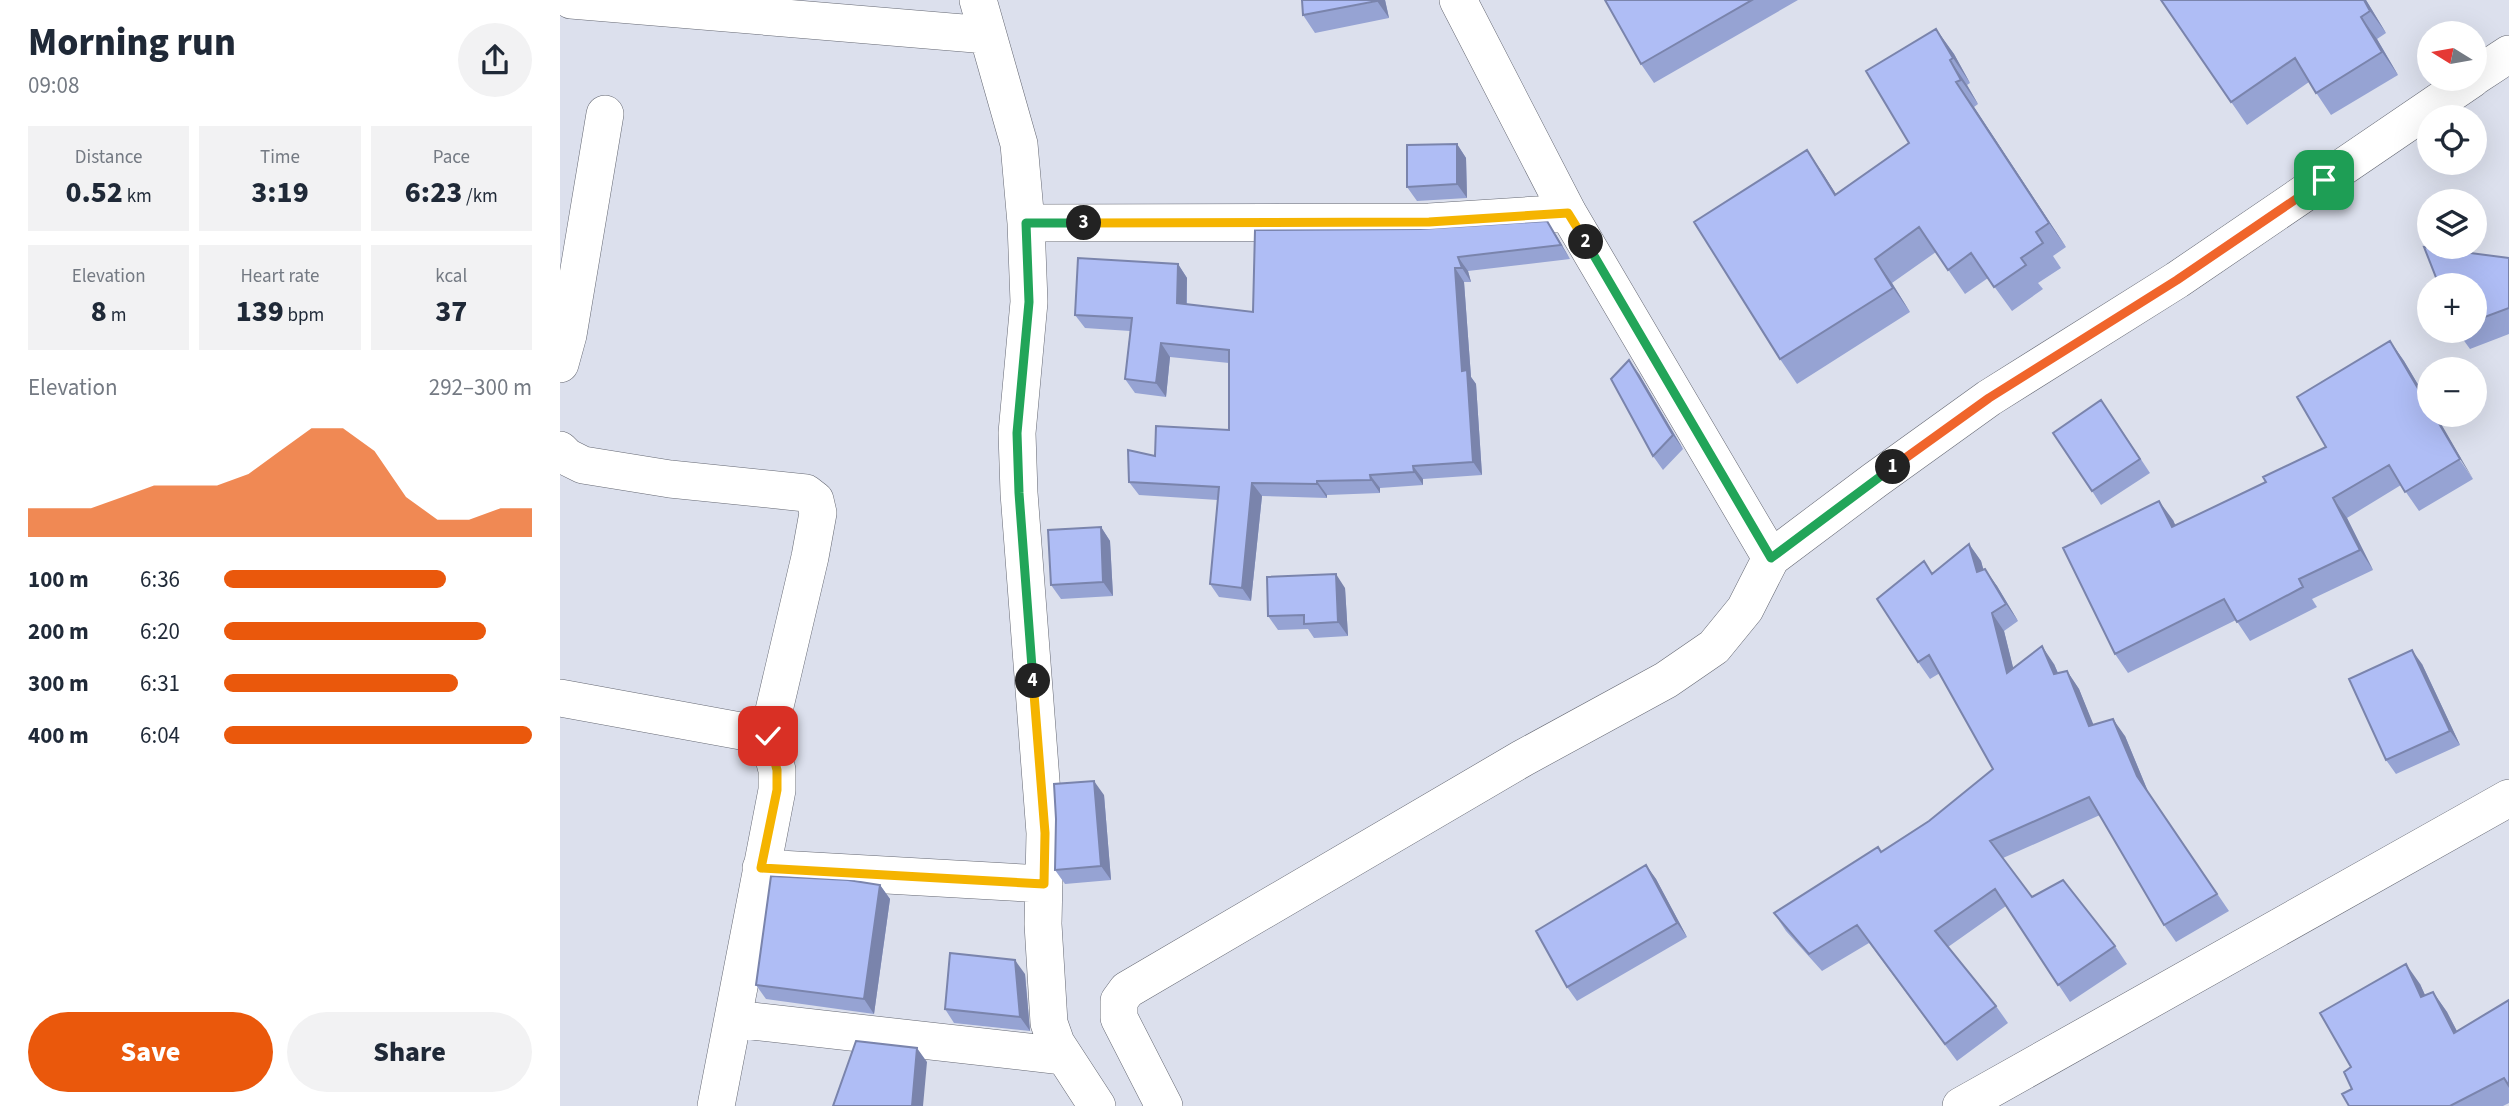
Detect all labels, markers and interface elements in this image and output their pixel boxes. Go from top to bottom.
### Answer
text: Morning run [28,16,236,70]
north arrow [2417,21,2487,91]
map controls [2417,21,2487,427]
button: share [458,23,532,97]
text: 09:08 [28,69,79,102]
button: locate [2417,105,2487,175]
text: Distance [75,144,142,171]
text: Time [260,144,300,171]
text: Pace [433,144,470,171]
pin [2294,150,2354,210]
icon: arrive [2305,161,2343,199]
text: 0.52 [65,171,123,214]
text: 3:19 [251,171,309,214]
text: 6:23 [405,171,462,214]
text: km [123,183,152,210]
text: /km [462,183,498,210]
button: layers [2417,189,2487,259]
pin: 3 [1066,206,1102,241]
text: 3 [1078,209,1089,236]
pin: 2 [1569,224,1604,260]
text: 2 [1580,228,1591,255]
text: Elevation [72,263,146,290]
text: Heart rate [240,263,319,290]
text: kcal [435,263,467,290]
button: + [2417,273,2487,343]
text: 8 [91,290,107,333]
text: 139 [236,290,284,333]
text: 37 [435,290,467,333]
text: m [107,302,126,329]
text: bpm [284,302,324,329]
button: − [2417,357,2487,427]
text: Elevation [28,371,118,404]
text: 292–300 m [429,371,532,404]
pin: 1 [1876,449,1910,484]
text: 1 [1887,453,1898,480]
text: 100 m [28,563,89,596]
text: 6:36 [140,563,180,596]
text: 200 m [28,615,89,648]
text: 6:20 [140,615,180,648]
pin: 4 [1016,664,1050,698]
text: 300 m [28,667,89,700]
text: 6:31 [140,667,180,700]
text: 4 [1027,667,1038,694]
pin [738,706,798,766]
icon: check [749,717,787,755]
text: 400 m [28,719,89,752]
text: 6:04 [140,719,180,752]
button: Save [28,1012,273,1092]
button: Share [287,1012,532,1092]

